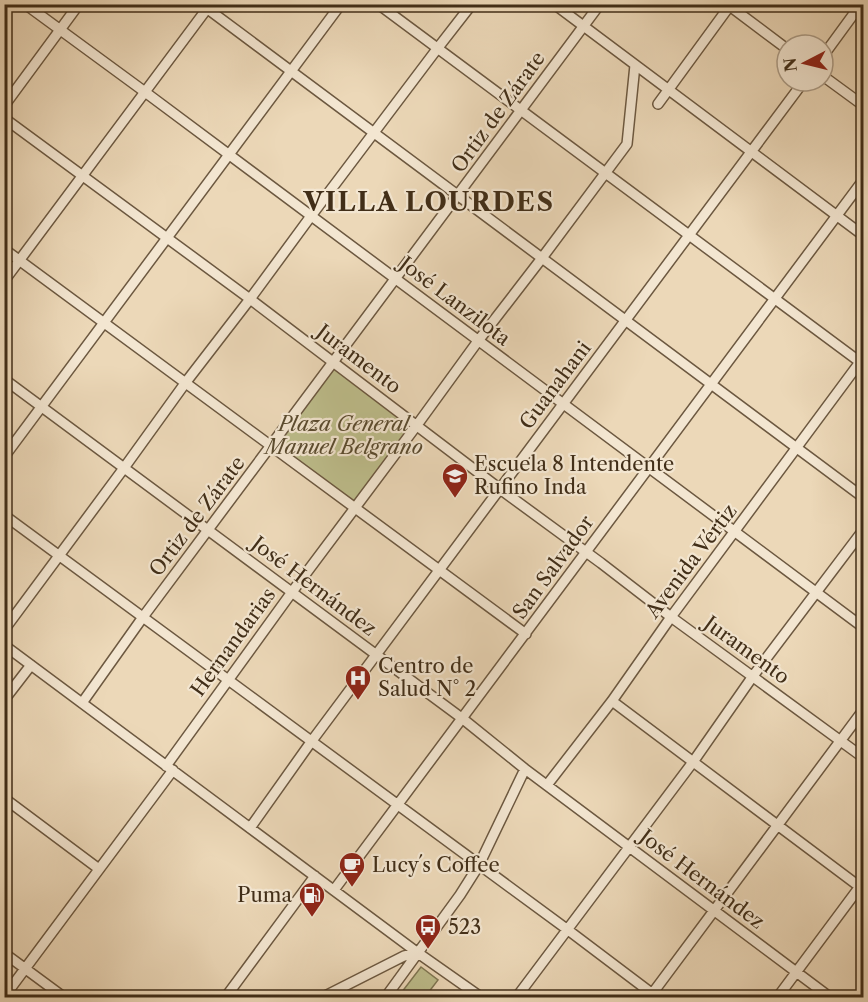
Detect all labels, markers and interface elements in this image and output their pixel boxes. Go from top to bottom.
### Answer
north arrow [775,33,835,93]
street label: Ortiz de Zárate [446,47,550,177]
text: N [779,57,801,73]
district label: VILLA LOURDES [302,186,555,218]
street label: José Lanzilota [392,250,516,351]
street label: Juramento [310,318,406,399]
street label: Guanahani [514,336,596,434]
park label: Plaza General Manuel Belgrano [263,412,423,459]
street label: Ortiz de Zárate [144,451,250,581]
place label: Escuela 8 Intendente Rufino Inda [474,452,674,499]
school or university icon: Escuela 8 Intendente Rufino Inda [440,461,470,499]
street label: Avenida Vértiz [640,499,742,624]
street label: San Salvador [507,510,599,623]
street label: José Hernández [245,530,381,641]
street label: Hernandarias [186,583,280,701]
street label: Juramento [697,609,794,689]
place label: Centro de Salud N° 2 [378,654,476,701]
hospital icon: Centro de Salud N° 2 [343,663,373,701]
street label: José Hernández [633,823,769,934]
cafe icon: Lucy´s Coffee [337,850,367,888]
place label: Lucy´s Coffee [372,853,500,877]
fuel station icon: Puma [297,880,327,918]
place label: Puma [237,883,292,907]
bus stop icon: 523 [413,912,443,950]
place label: 523 [448,915,481,939]

